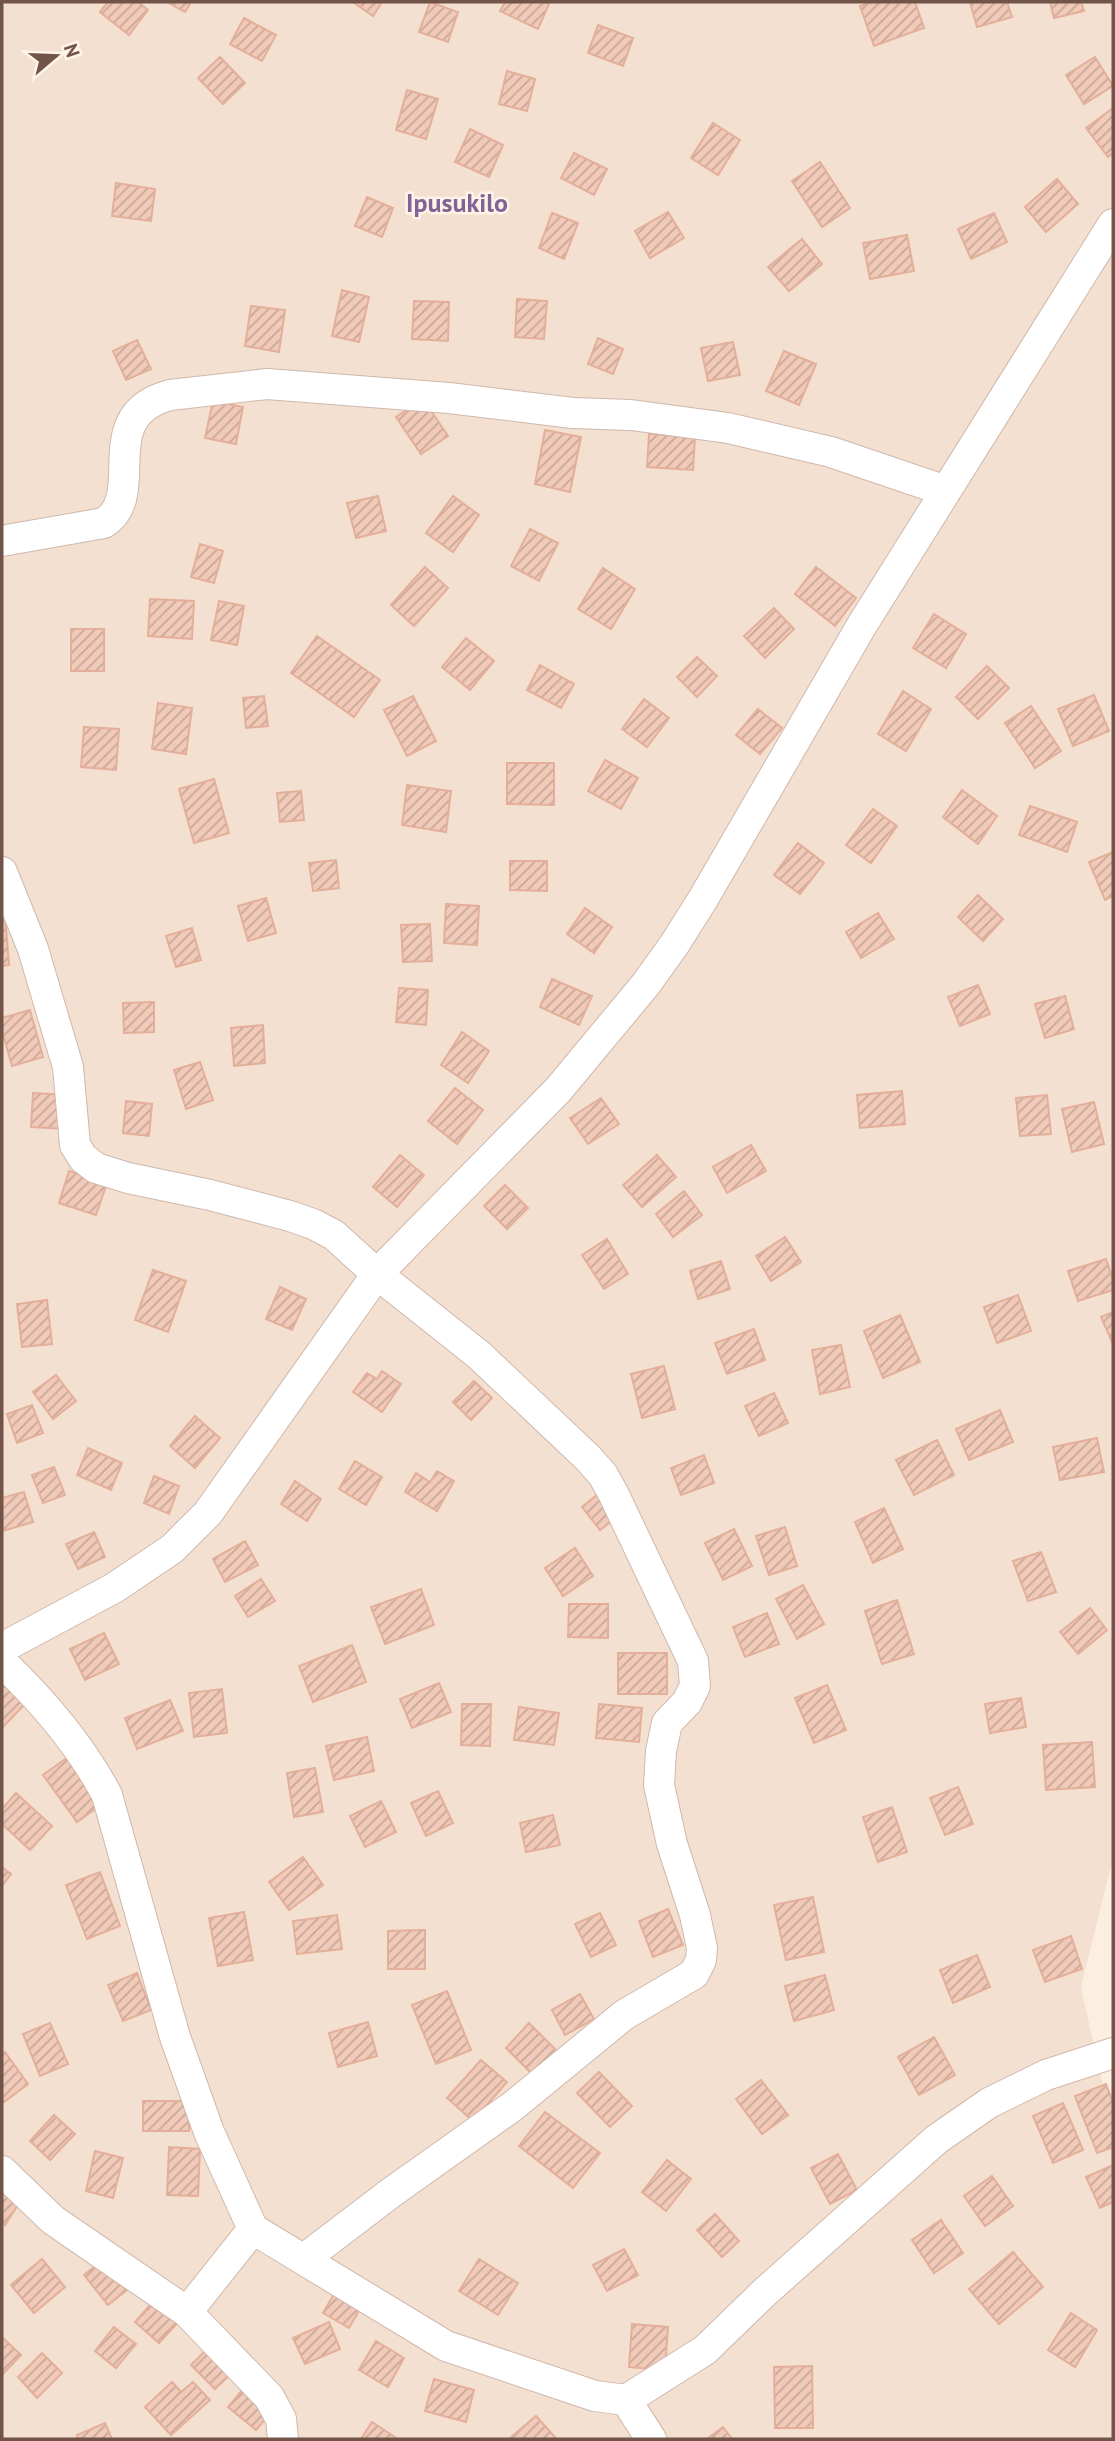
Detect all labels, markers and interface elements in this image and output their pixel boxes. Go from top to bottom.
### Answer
north arrow [21,21,91,91]
text: N [59,41,85,60]
district label: Ipusukilo [406,186,508,219]

